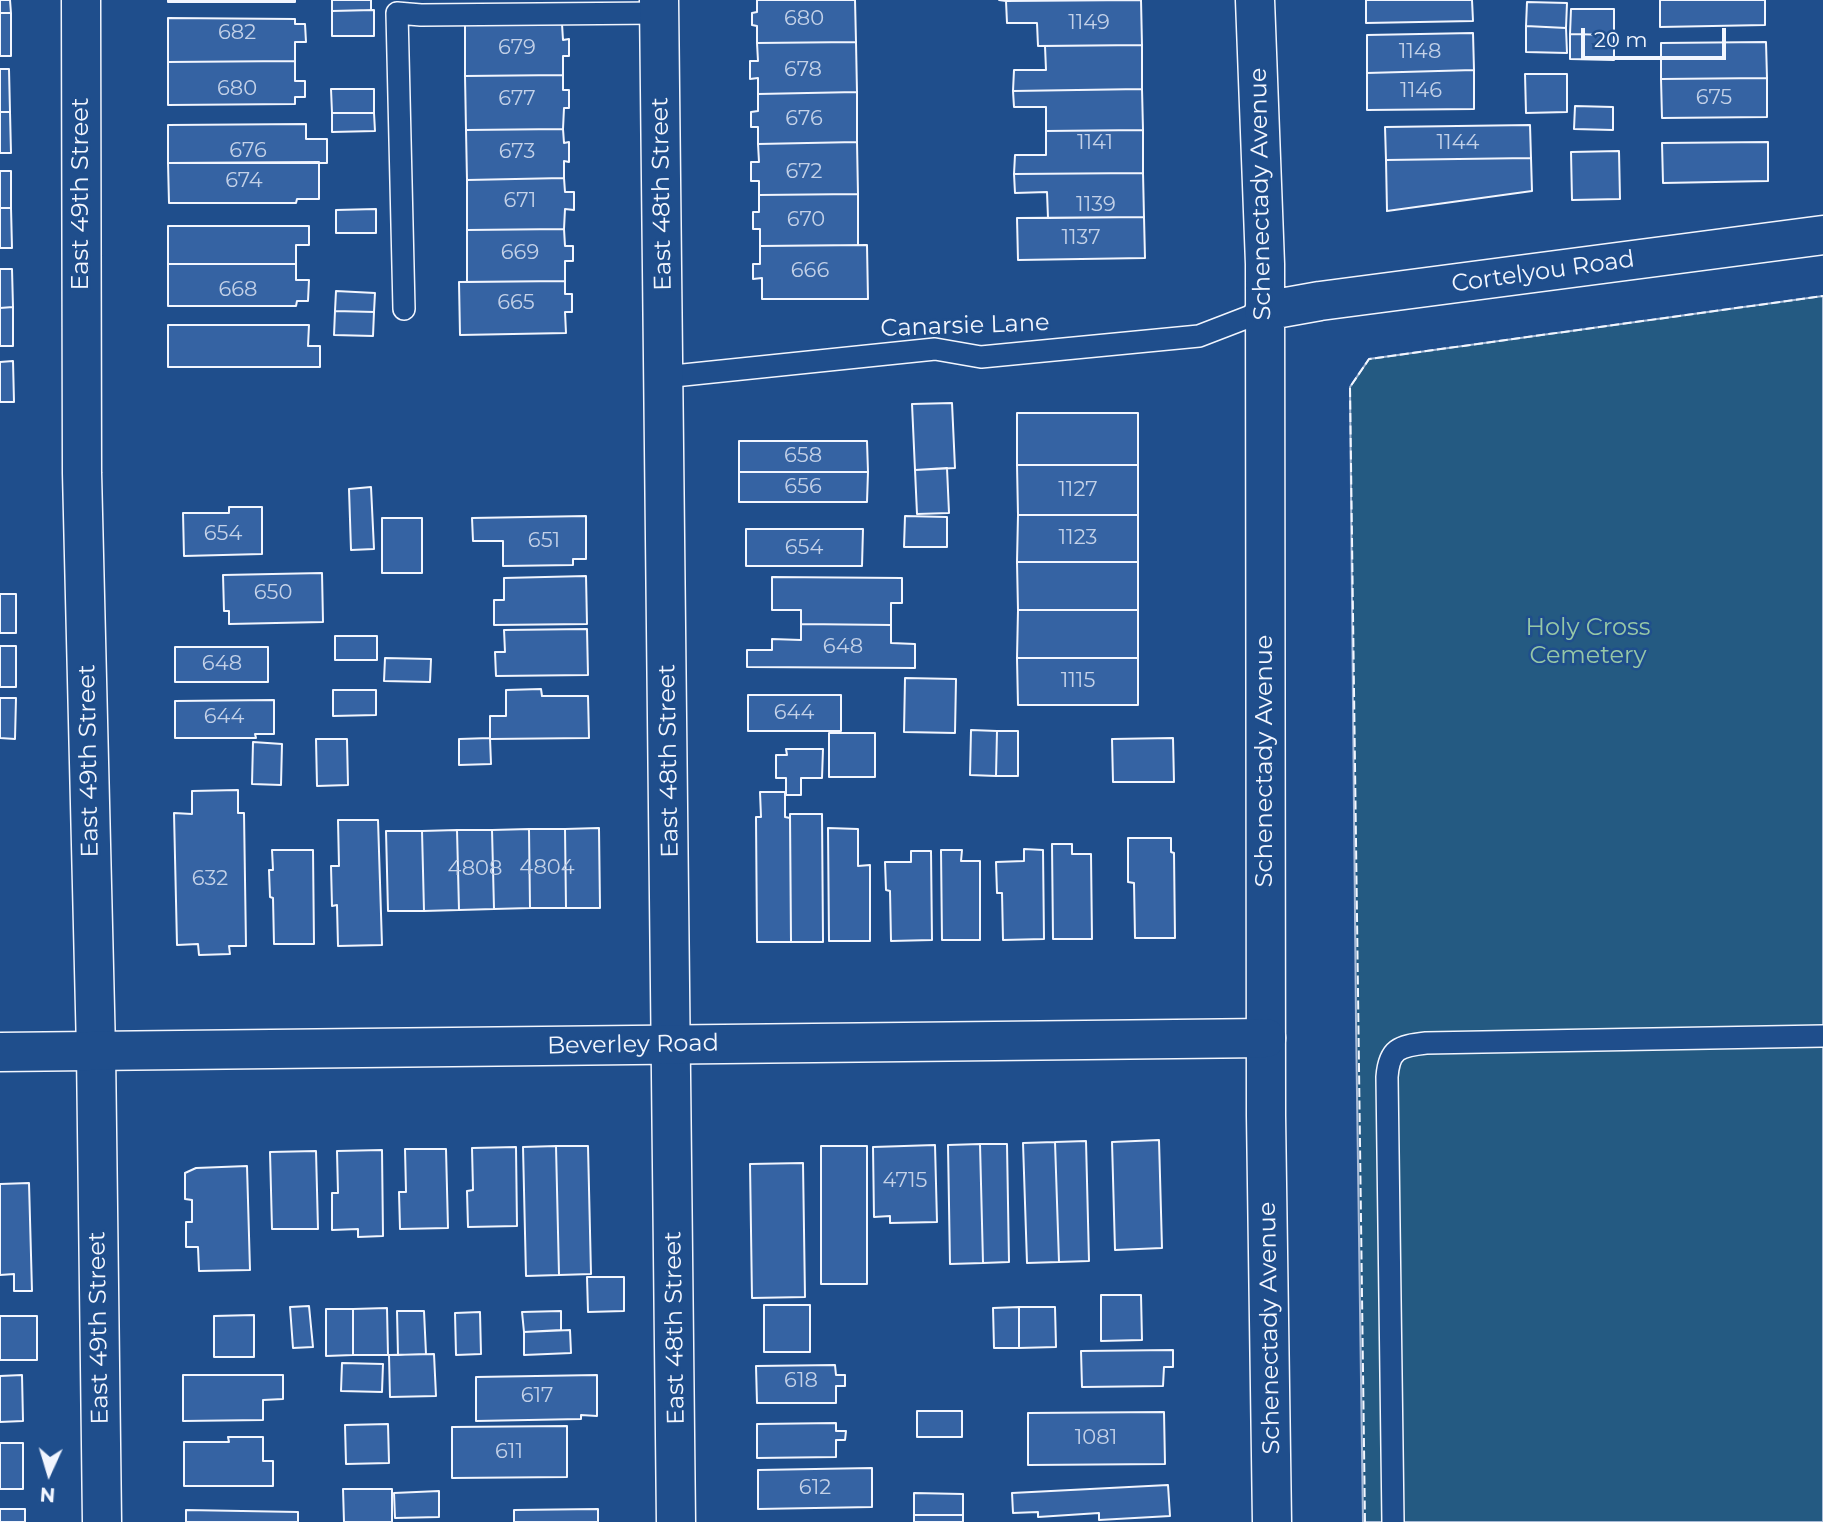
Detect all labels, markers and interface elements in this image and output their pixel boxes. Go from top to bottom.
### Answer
house number: 680 [784,6,824,32]
house number: 1149 [1068,10,1110,36]
scale bar [1585,14,1730,58]
house number: 682 [218,20,256,46]
text: 20 m [1594,27,1648,52]
house number: 679 [498,35,536,61]
house number: 1148 [1399,39,1441,65]
house number: 678 [784,57,822,83]
street label: Schenectady Avenue [1244,67,1278,321]
house number: 680 [217,76,257,102]
house number: 1146 [1400,78,1442,104]
house number: 675 [1696,85,1732,111]
house number: 677 [498,86,536,112]
street label: East 49th Street [67,97,95,291]
street label: East 48th Street [646,97,678,291]
house number: 676 [785,106,823,132]
house number: 1141 [1077,130,1113,156]
house number: 1144 [1437,130,1479,156]
house number: 676 [229,138,267,164]
house number: 673 [499,139,535,165]
house number: 672 [786,159,822,185]
house number: 674 [225,168,263,194]
house number: 671 [504,188,536,214]
house number: 1139 [1076,192,1116,218]
house number: 670 [787,207,825,233]
house number: 1137 [1061,225,1101,251]
house number: 669 [501,240,539,266]
street label: Cortelyou Road [1450,245,1636,299]
house number: 666 [791,258,829,284]
house number: 668 [219,277,257,303]
house number: 665 [497,290,535,316]
street label: Canarsie Lane [880,309,1050,343]
house number: 658 [784,443,822,469]
house number: 656 [784,474,822,500]
house number: 1127 [1058,477,1098,503]
house number: 654 [204,521,242,547]
house number: 1123 [1059,525,1097,551]
house number: 651 [528,528,560,554]
house number: 654 [785,535,823,561]
house number: 650 [254,580,292,606]
park label: Holy Cross Cemetery [1525,614,1651,670]
house number: 648 [823,634,863,660]
street label: Schenectady Avenue [1251,635,1279,887]
house number: 648 [202,651,242,677]
street label: East 49th Street [73,664,105,858]
street label: East 48th Street [653,664,685,858]
house number: 1115 [1061,668,1095,694]
house number: 644 [774,700,814,726]
house number: 644 [204,704,244,730]
house number: 4804 [519,855,575,881]
house number: 4808 [448,856,502,882]
house number: 632 [192,866,228,892]
street label: Beverley Road [547,1029,719,1061]
house number: 4715 [883,1168,927,1194]
street label: Schenectady Avenue [1253,1201,1287,1455]
street label: East 49th Street [83,1231,115,1425]
street label: East 48th Street [659,1231,691,1425]
house number: 618 [784,1368,818,1394]
house number: 617 [521,1383,553,1409]
house number: 1081 [1075,1425,1117,1451]
north arrow [14,1438,84,1508]
house number: 611 [495,1439,523,1465]
house number: 612 [799,1475,831,1501]
text: N [39,1482,56,1506]

